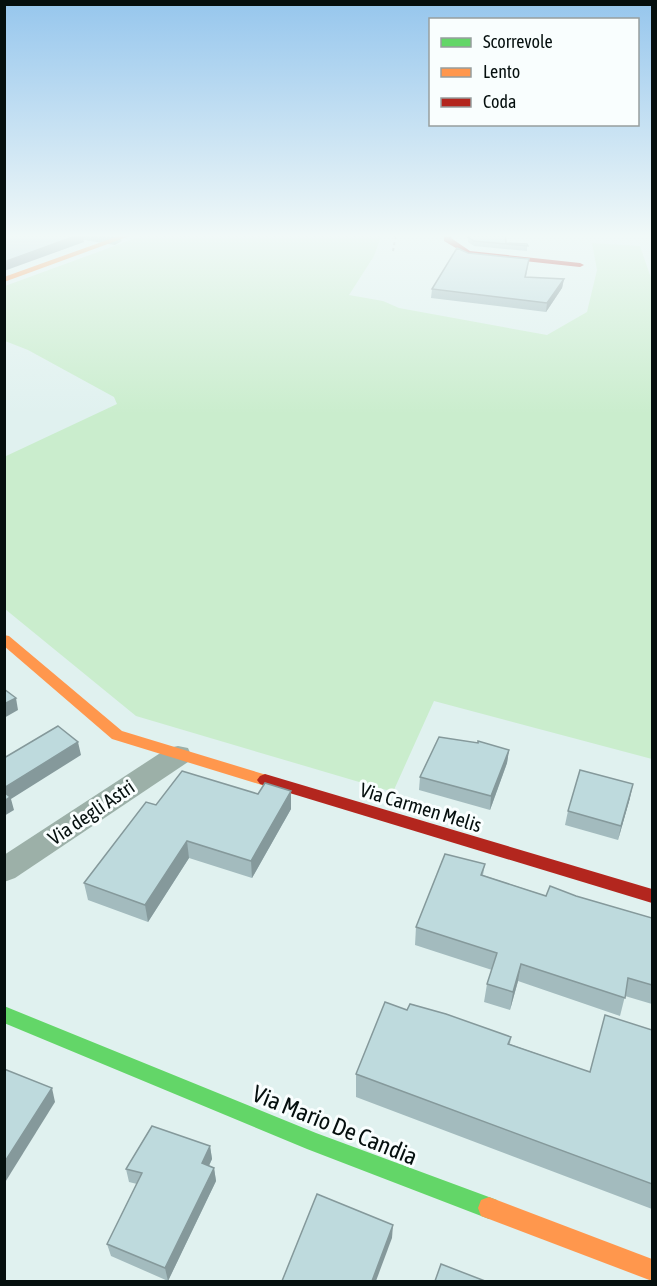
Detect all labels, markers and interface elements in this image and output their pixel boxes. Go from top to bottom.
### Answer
legend [429,18,639,126]
text: Scorrevole [483,31,553,52]
text: Lento [483,61,520,82]
text: Coda [483,91,516,112]
street label: Via degli Astri [43,775,139,849]
street label: Via Carmen Melis [357,778,485,836]
street label: Via Mario De Candia [249,1080,421,1170]

